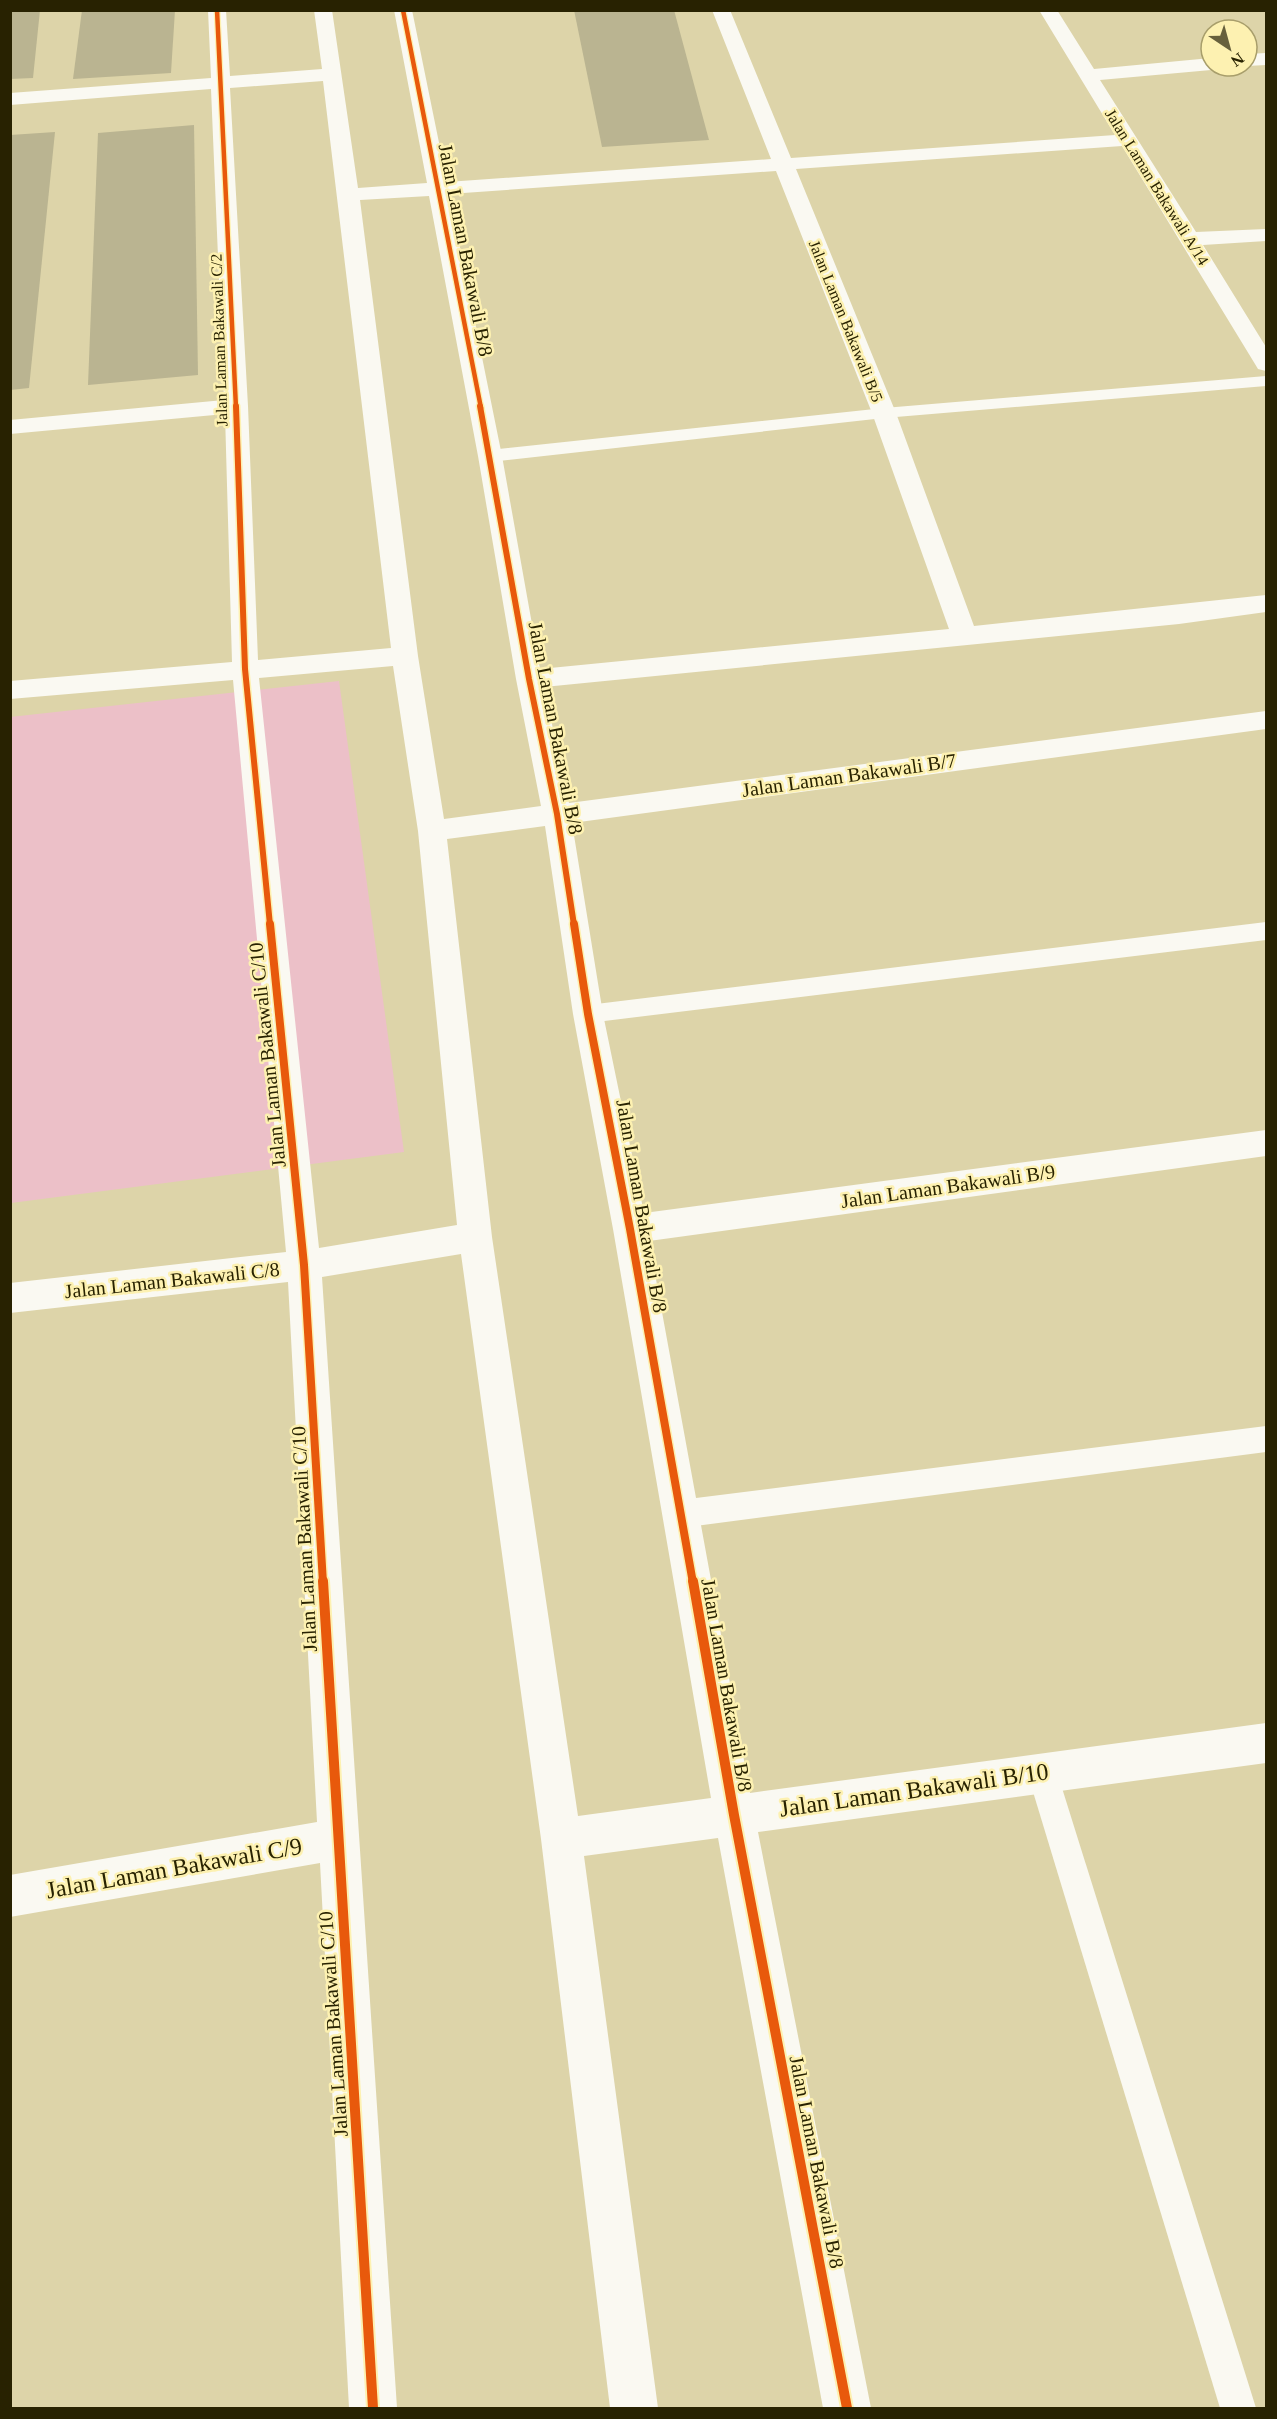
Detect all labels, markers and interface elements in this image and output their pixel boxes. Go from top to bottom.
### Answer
north arrow [1199,18,1259,78]
text: N [1227,49,1247,70]
street label: Jalan Laman Bakawali A/14 [1102,106,1212,268]
street label: Jalan Laman Bakawali B/8 [435,142,497,358]
street label: Jalan Laman Bakawali B/5 [806,238,886,404]
street label: Jalan Laman Bakawali C/2 [207,253,231,427]
street label: Jalan Laman Bakawali B/8 [525,620,587,836]
street label: Jalan Laman Bakawali B/7 [740,749,958,801]
street label: Jalan Laman Bakawali C/10 [244,941,290,1169]
street label: Jalan Laman Bakawali B/8 [612,1098,672,1314]
street label: Jalan Laman Bakawali B/9 [839,1160,1057,1212]
street label: Jalan Laman Bakawali C/8 [63,1258,281,1302]
street label: Jalan Laman Bakawali C/10 [287,1426,321,1652]
street label: Jalan Laman Bakawali B/8 [697,1577,757,1793]
street label: Jalan Laman Bakawali B/10 [778,1758,1050,1822]
street label: Jalan Laman Bakawali C/9 [44,1833,304,1903]
street label: Jalan Laman Bakawali C/10 [314,1910,352,2138]
street label: Jalan Laman Bakawali B/8 [786,2054,848,2270]

